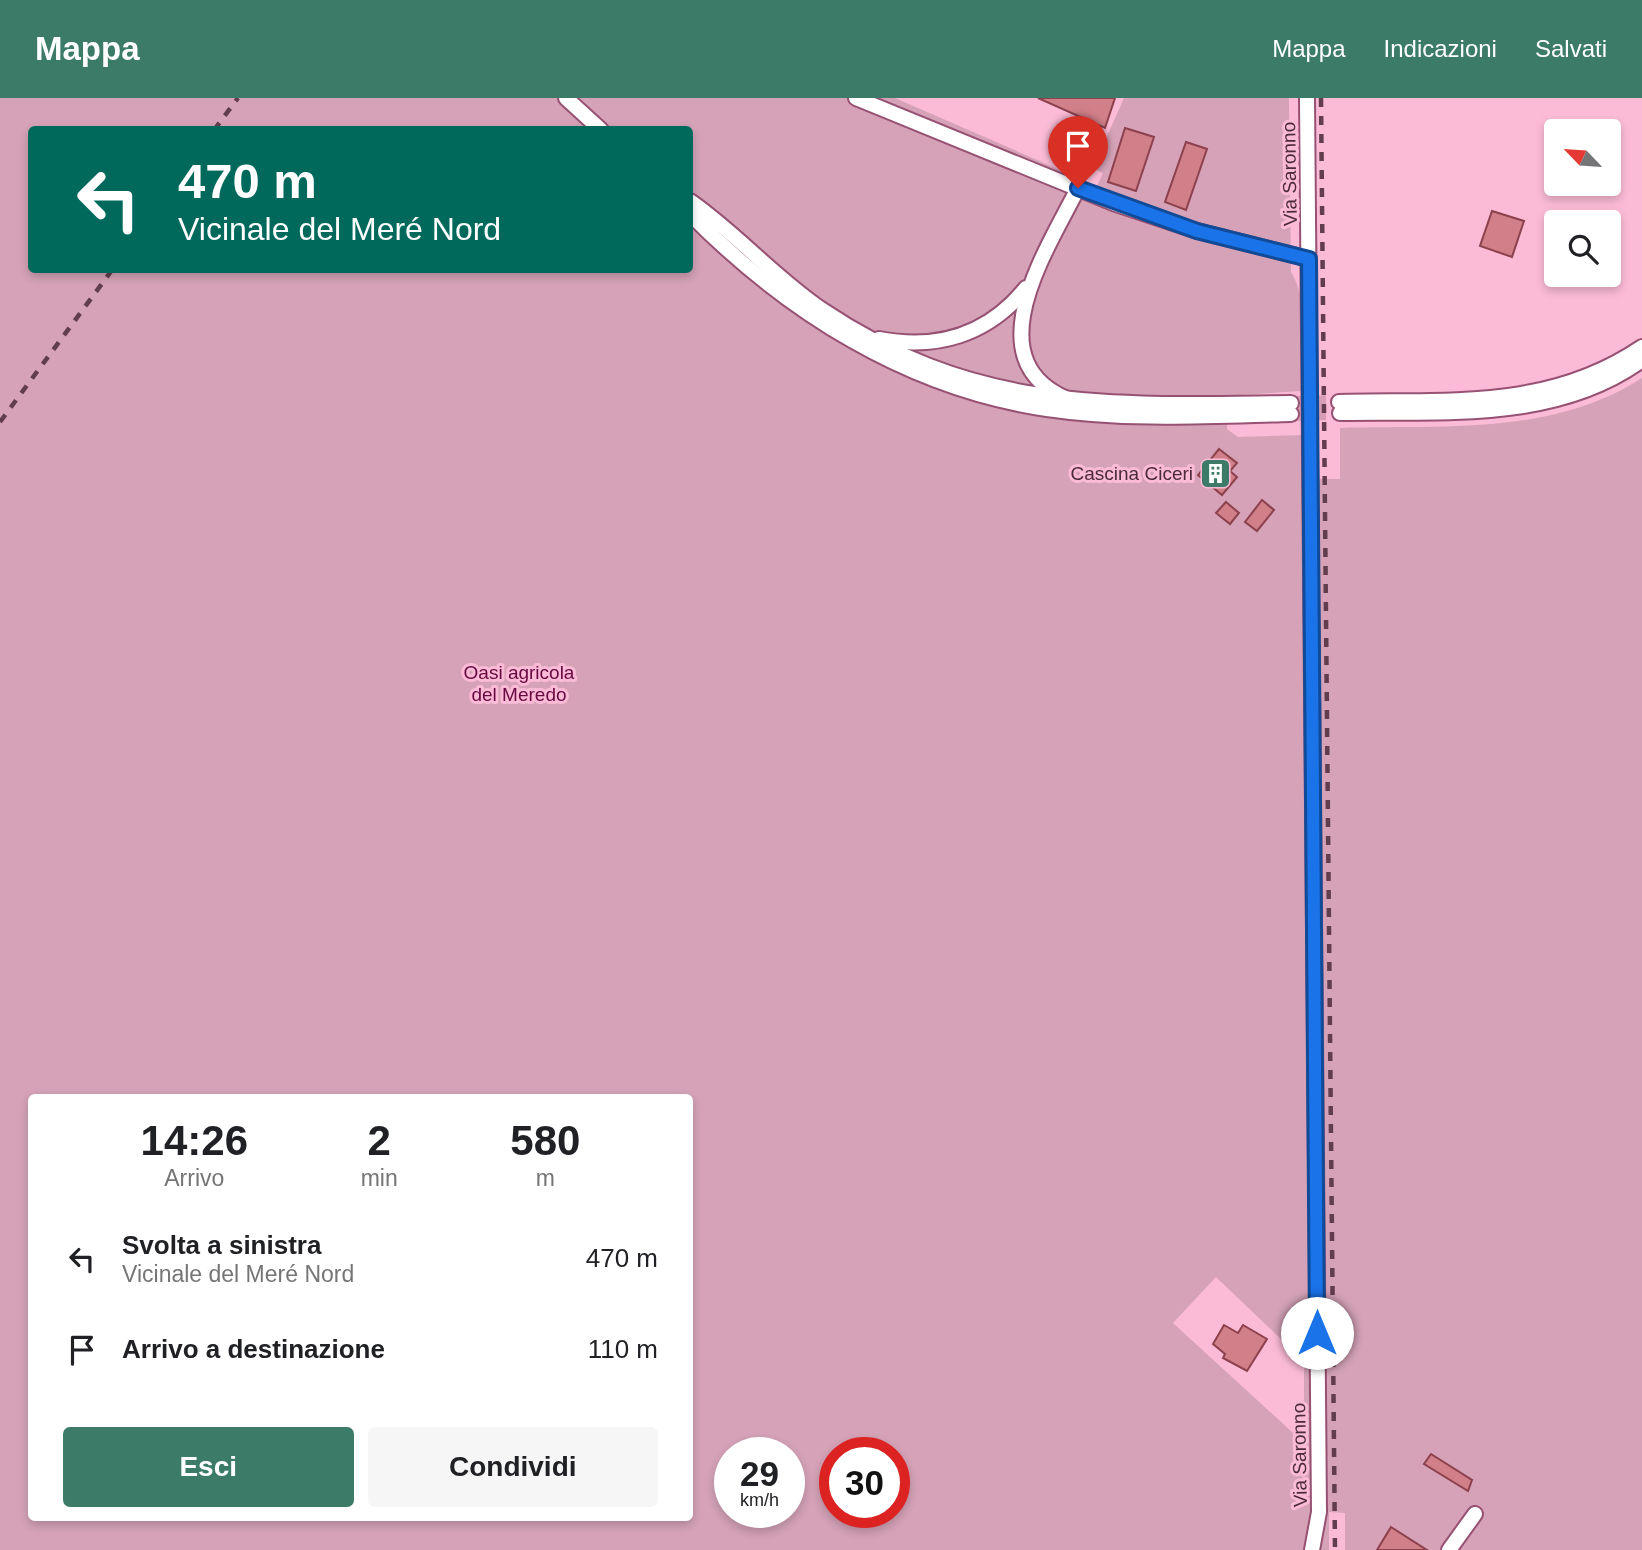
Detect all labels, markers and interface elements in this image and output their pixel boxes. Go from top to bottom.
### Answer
text: Mappa [35,30,140,67]
text: Mappa [1272,35,1346,62]
text: Indicazioni [1384,35,1497,62]
text: Salvati [1535,35,1607,62]
pin [1048,116,1108,188]
north arrow [1544,119,1620,196]
map controls [1544,119,1621,287]
street label: Via Saronno [1278,122,1301,226]
icon: arrive [1059,127,1097,165]
icon: left [63,154,154,245]
text: 470 m [178,154,317,208]
button: search [1544,210,1621,287]
text: Vicinale del Meré Nord [178,211,501,247]
building icon: Cascina Ciceri [1199,456,1233,490]
place label: Cascina Ciceri [1071,463,1193,484]
park label: Oasi agricola del Meredo [464,662,575,705]
text: 14:26 [141,1117,248,1164]
text: 2 [367,1117,391,1164]
text: 580 [510,1117,580,1164]
text: Arrivo [164,1165,224,1191]
text: min [361,1165,398,1191]
text: m [536,1165,555,1191]
text: Svolta a sinistra [122,1230,321,1260]
icon: left [63,1240,101,1278]
text: 470 m [586,1243,658,1273]
text: Vicinale del Meré Nord [122,1261,354,1287]
position arrow [1280,1296,1354,1370]
icon: arrive [63,1331,101,1369]
text: Arrivo a destinazione [122,1334,385,1364]
text: 110 m [588,1334,658,1364]
street label: Via Saronno [1288,1403,1311,1507]
button: Esci [63,1427,354,1507]
button: Condividi [368,1427,658,1507]
speed limit sign: 30 [819,1437,910,1528]
text: 29 [740,1454,779,1493]
text: km/h [740,1490,779,1510]

